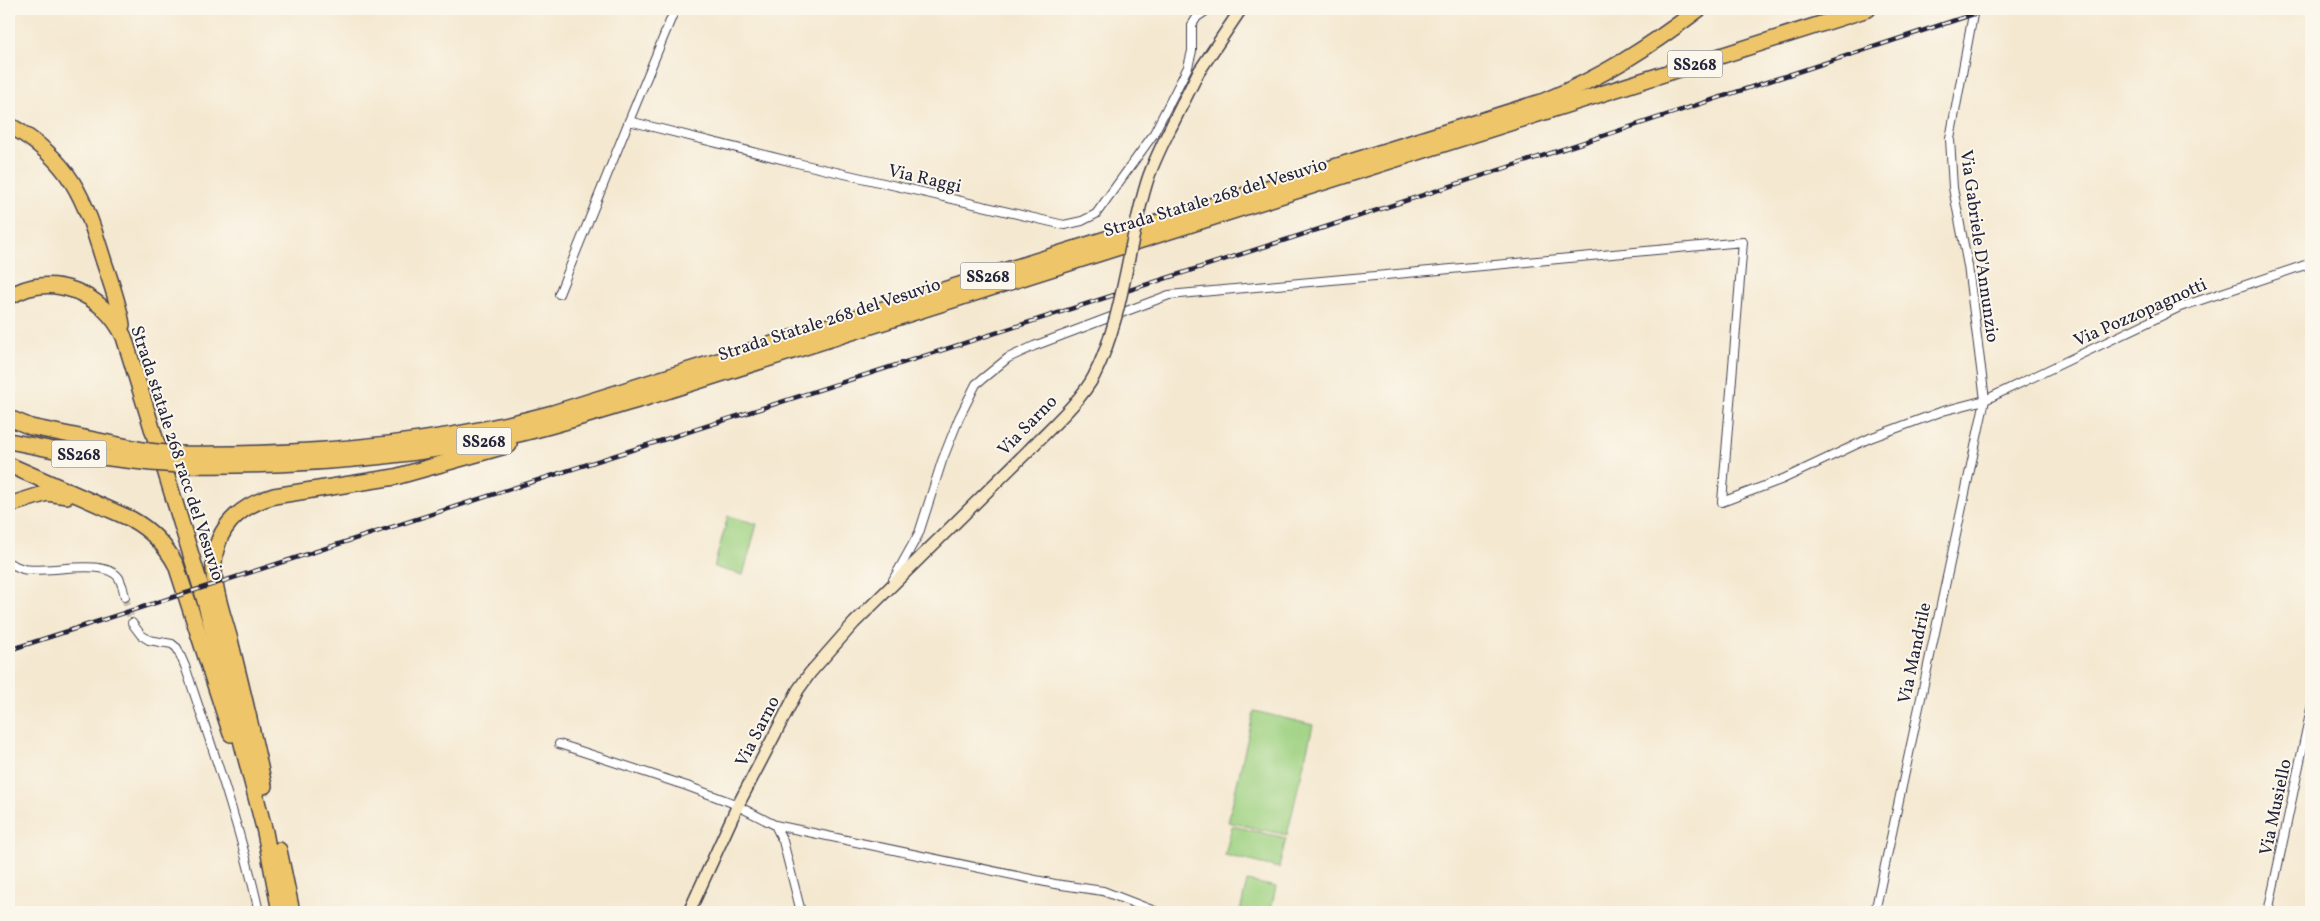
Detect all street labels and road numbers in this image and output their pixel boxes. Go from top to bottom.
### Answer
road number: SS268 [1668,51,1722,78]
street label: Via Gabriele D'Annunzio [1953,148,2004,344]
street label: Strada Statale 268 del Vesuvio [1100,152,1330,244]
street label: Via Raggi [886,159,964,200]
road number: SS268 [960,262,1016,290]
street label: Strada Statale 268 del Vesuvio [715,273,944,368]
street label: Via Pozzopagnotti [2070,273,2211,354]
street label: Strada statale 268 racc del Vesuvio [123,323,230,584]
street label: Via Sarno [993,390,1064,462]
road number: SS268 [456,428,512,454]
road number: SS268 [52,440,106,468]
street label: Via Mandrile [1893,600,1938,706]
street label: Via Sarno [730,692,787,771]
street label: Via Musiello [2254,757,2299,858]

